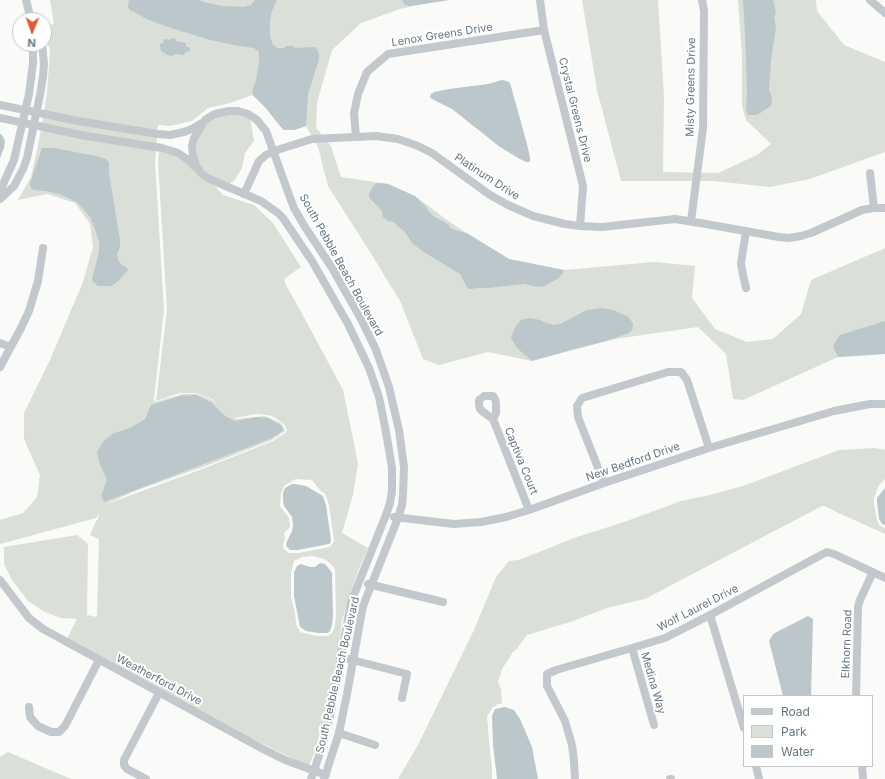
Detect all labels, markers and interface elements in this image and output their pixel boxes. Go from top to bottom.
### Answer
north arrow [12,12,52,52]
street label: Lenox Greens Drive [390,20,494,50]
text: N [27,36,36,50]
street label: Misty Greens Drive [684,37,698,137]
street label: Crystal Greens Drive [556,56,594,164]
street label: Platinum Drive [452,151,522,203]
street label: South Pebble Beach Boulevard [296,192,386,338]
street label: Captiva Court [501,425,541,497]
street label: New Bedford Drive [584,440,682,484]
street label: Wolf Laurel Drive [655,582,741,634]
street label: South Pebble Beach Boulevard [314,595,362,755]
street label: Elkhorn Road [839,609,855,679]
street label: Medina Way [638,650,668,716]
street label: Weatherford Drive [114,652,204,708]
legend [743,695,873,767]
text: Road [781,704,810,719]
text: Park [781,724,807,739]
text: Water [781,744,814,759]

